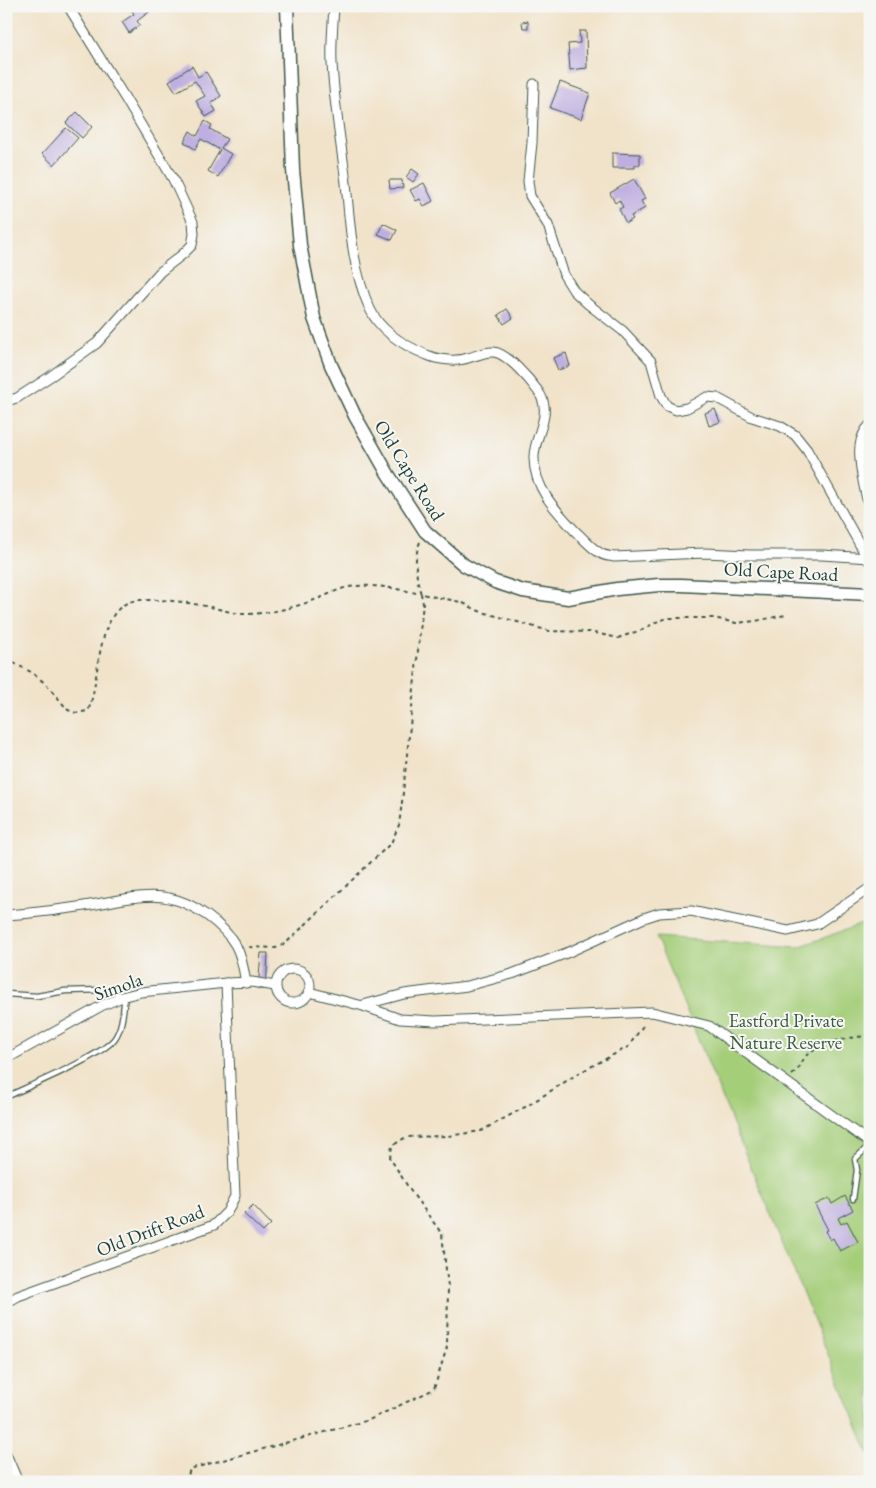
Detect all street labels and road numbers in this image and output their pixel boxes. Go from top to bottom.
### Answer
street label: Old Cape Road [369,415,451,526]
street label: Old Cape Road [723,556,839,587]
street label: Simola [91,966,146,1006]
street label: Old Drift Road [93,1198,208,1262]

